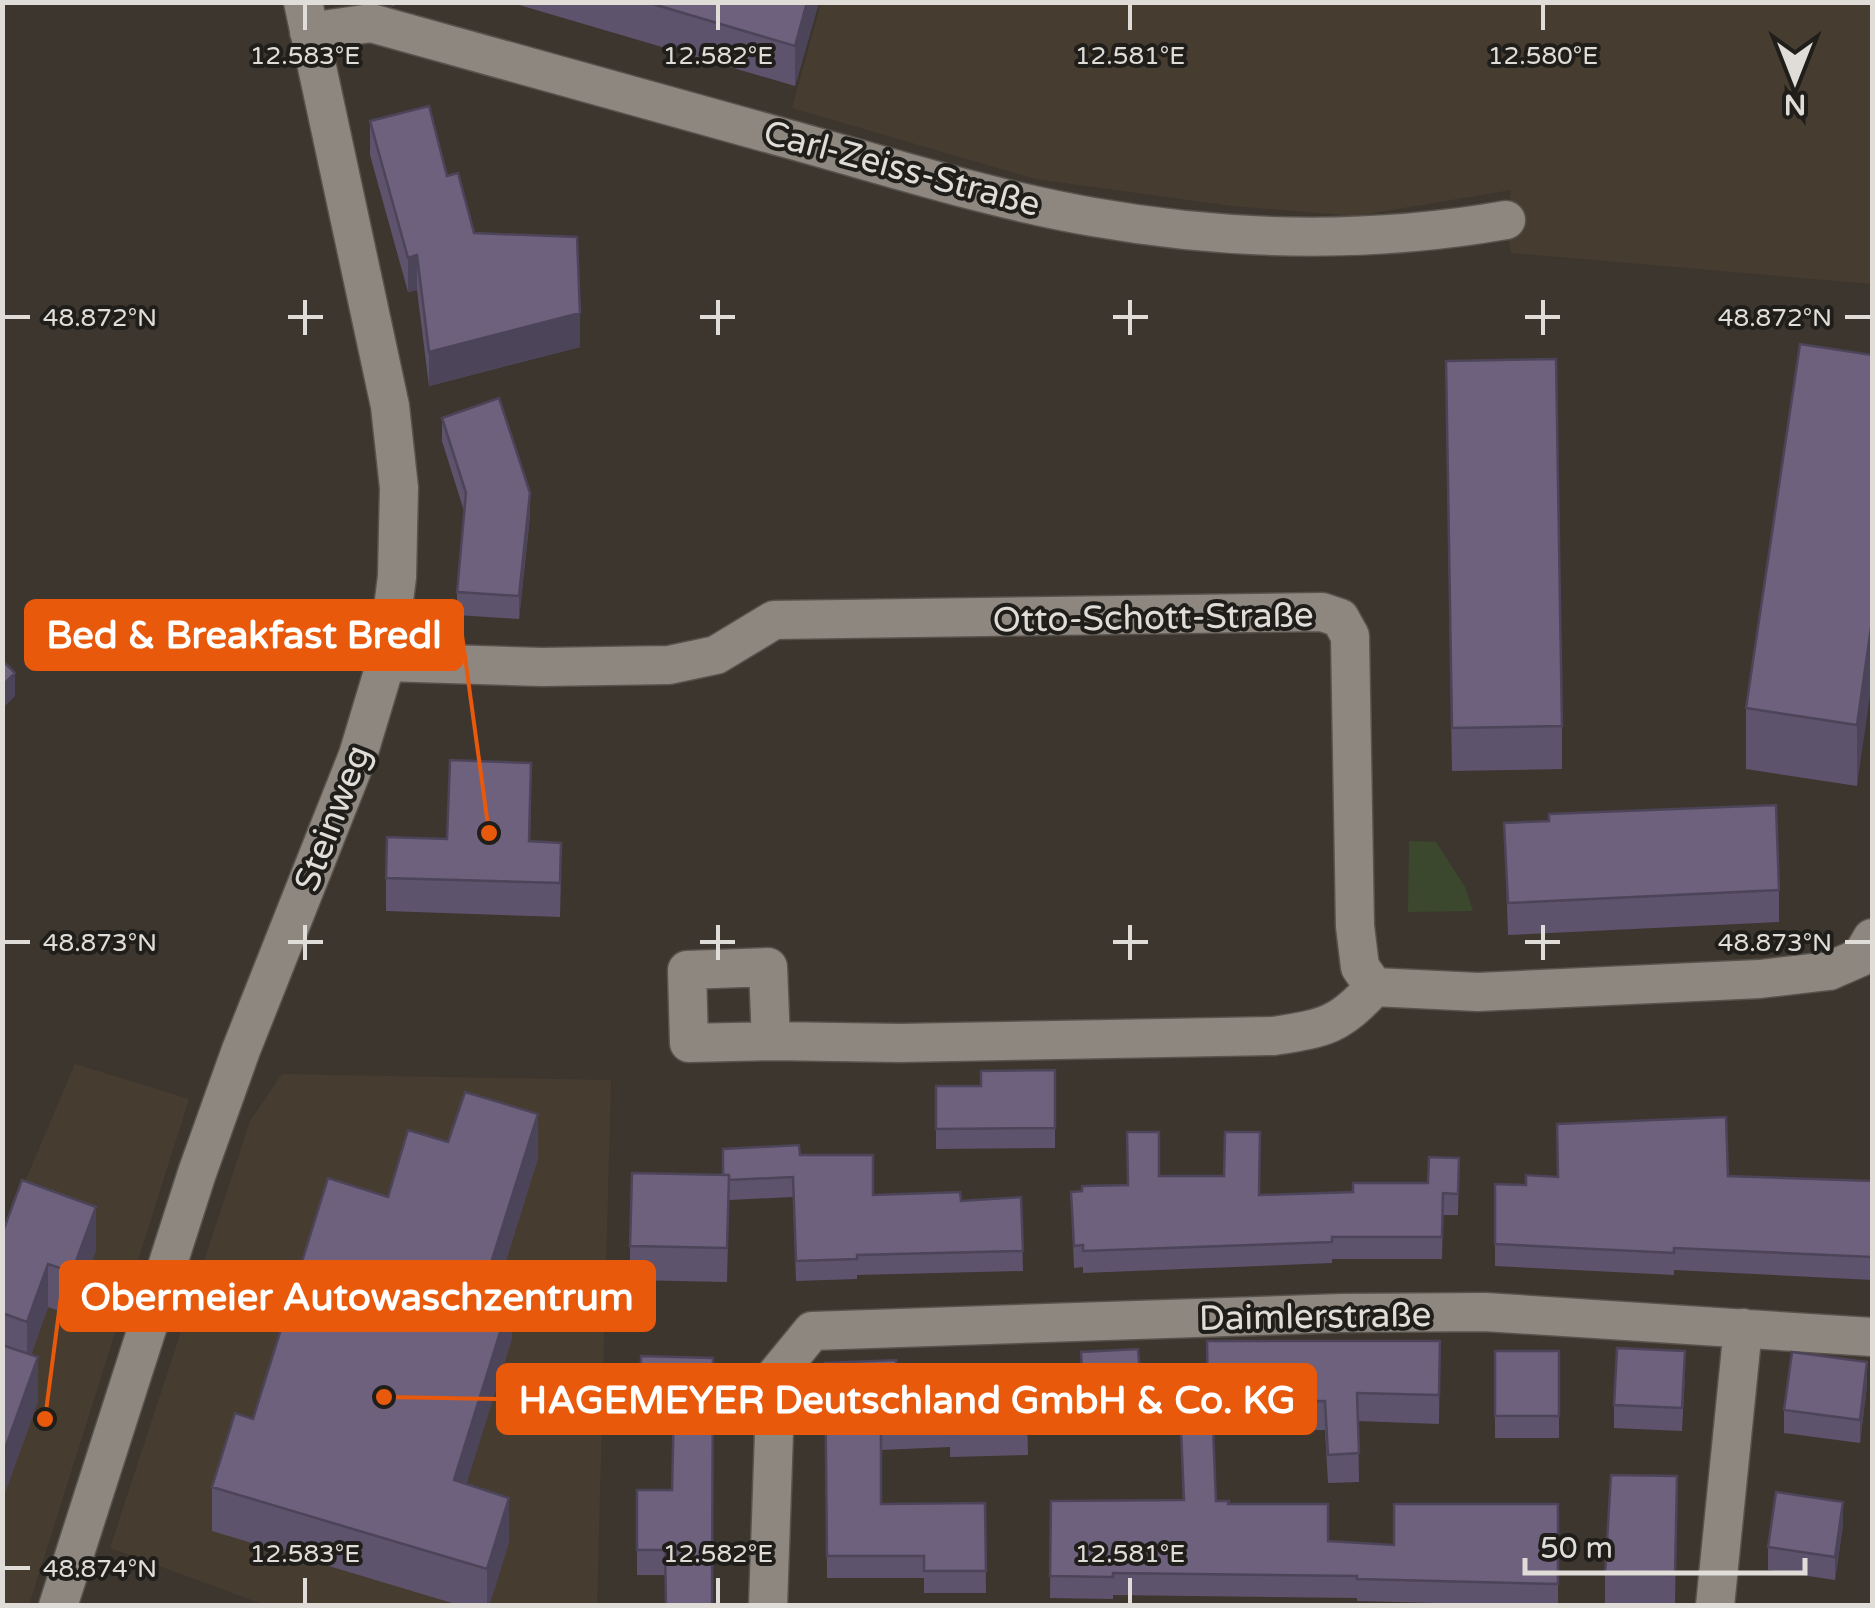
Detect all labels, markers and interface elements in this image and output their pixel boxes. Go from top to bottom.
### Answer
north arrow [1745,30,1845,130]
text: 12.583°E [250,41,360,71]
text: 12.582°E [663,41,773,71]
text: 12.581°E [1075,41,1185,71]
text: 12.580°E [1488,41,1598,71]
text: N [1784,87,1806,121]
street label: Carl-Zeiss-Straße [759,112,1045,226]
text: 48.872°N [43,303,157,333]
text: 48.872°N [1718,303,1832,333]
street label: Otto-Schott-Straße [992,594,1314,642]
callout: Bed & Breakfast Bredl [26,601,462,669]
text: Bed & Breakfast Bredl [46,613,442,659]
street label: Steinweg [286,740,380,897]
text: 48.873°N [43,928,157,958]
text: 48.873°N [1718,928,1832,958]
callout: Obermeier Autowaschzentrum [61,1262,654,1330]
text: Obermeier Autowaschzentrum [80,1275,634,1321]
street label: Daimlerstraße [1198,1294,1432,1340]
callout: HAGEMEYER Deutschland GmbH & Co. KG [498,1365,1315,1433]
text: HAGEMEYER Deutschland GmbH & Co. KG [518,1378,1296,1424]
scale bar [1525,1513,1805,1575]
text: 50 m [1540,1530,1613,1567]
text: 12.583°E [250,1539,360,1569]
text: 12.582°E [663,1539,773,1569]
text: 12.581°E [1075,1539,1185,1569]
text: 48.874°N [43,1554,157,1584]

